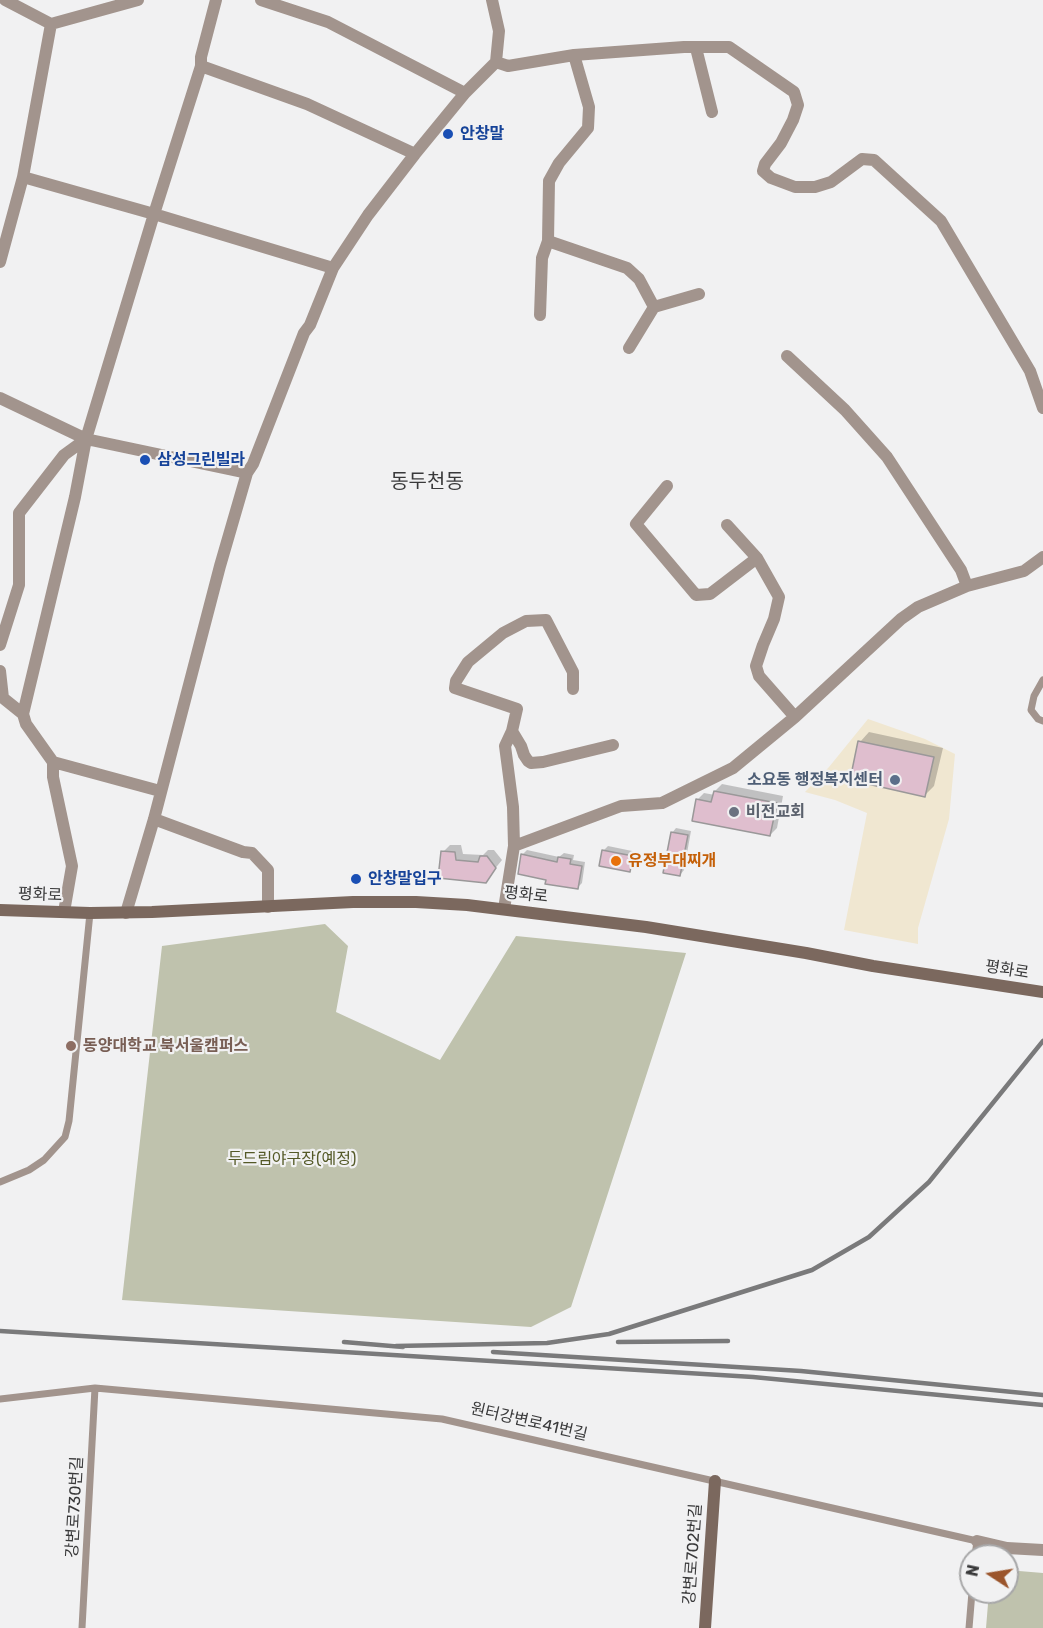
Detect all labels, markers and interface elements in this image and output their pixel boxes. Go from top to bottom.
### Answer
place label: 안창말 [460,124,504,144]
marker: 안창말 [441,127,455,141]
place label: 삼성그린빌라 [157,450,245,470]
marker: 삼성그린빌라 [138,453,152,467]
district label: 동두천동 [390,470,464,494]
place label: 소요동 행정복지센터 [747,770,883,790]
marker: 소요동 행정복지센터 [888,773,902,787]
place label: 비전교회 [746,802,805,822]
marker: 비전교회 [727,805,741,819]
place label: 유정부대찌개 [628,851,716,871]
marker: 유정부대찌개 [609,854,623,868]
place label: 안창말입구 [368,869,442,889]
marker: 안창말입구 [349,872,363,886]
street label: 평화로 [503,883,549,907]
street label: 평화로 [18,885,62,905]
street label: 평화로 [984,957,1030,983]
place label: 동양대학교 북서울캠퍼스 [83,1036,248,1056]
marker: 동양대학교 북서울캠퍼스 [64,1039,78,1053]
park label: 두드림야구장(예정) [228,1149,356,1169]
street label: 원터강변로41번길 [469,1399,589,1445]
street label: 강변로730번길 [63,1456,87,1558]
street label: 강변로702번길 [680,1503,706,1605]
north arrow [959,1544,1019,1604]
text: N [962,1563,983,1578]

